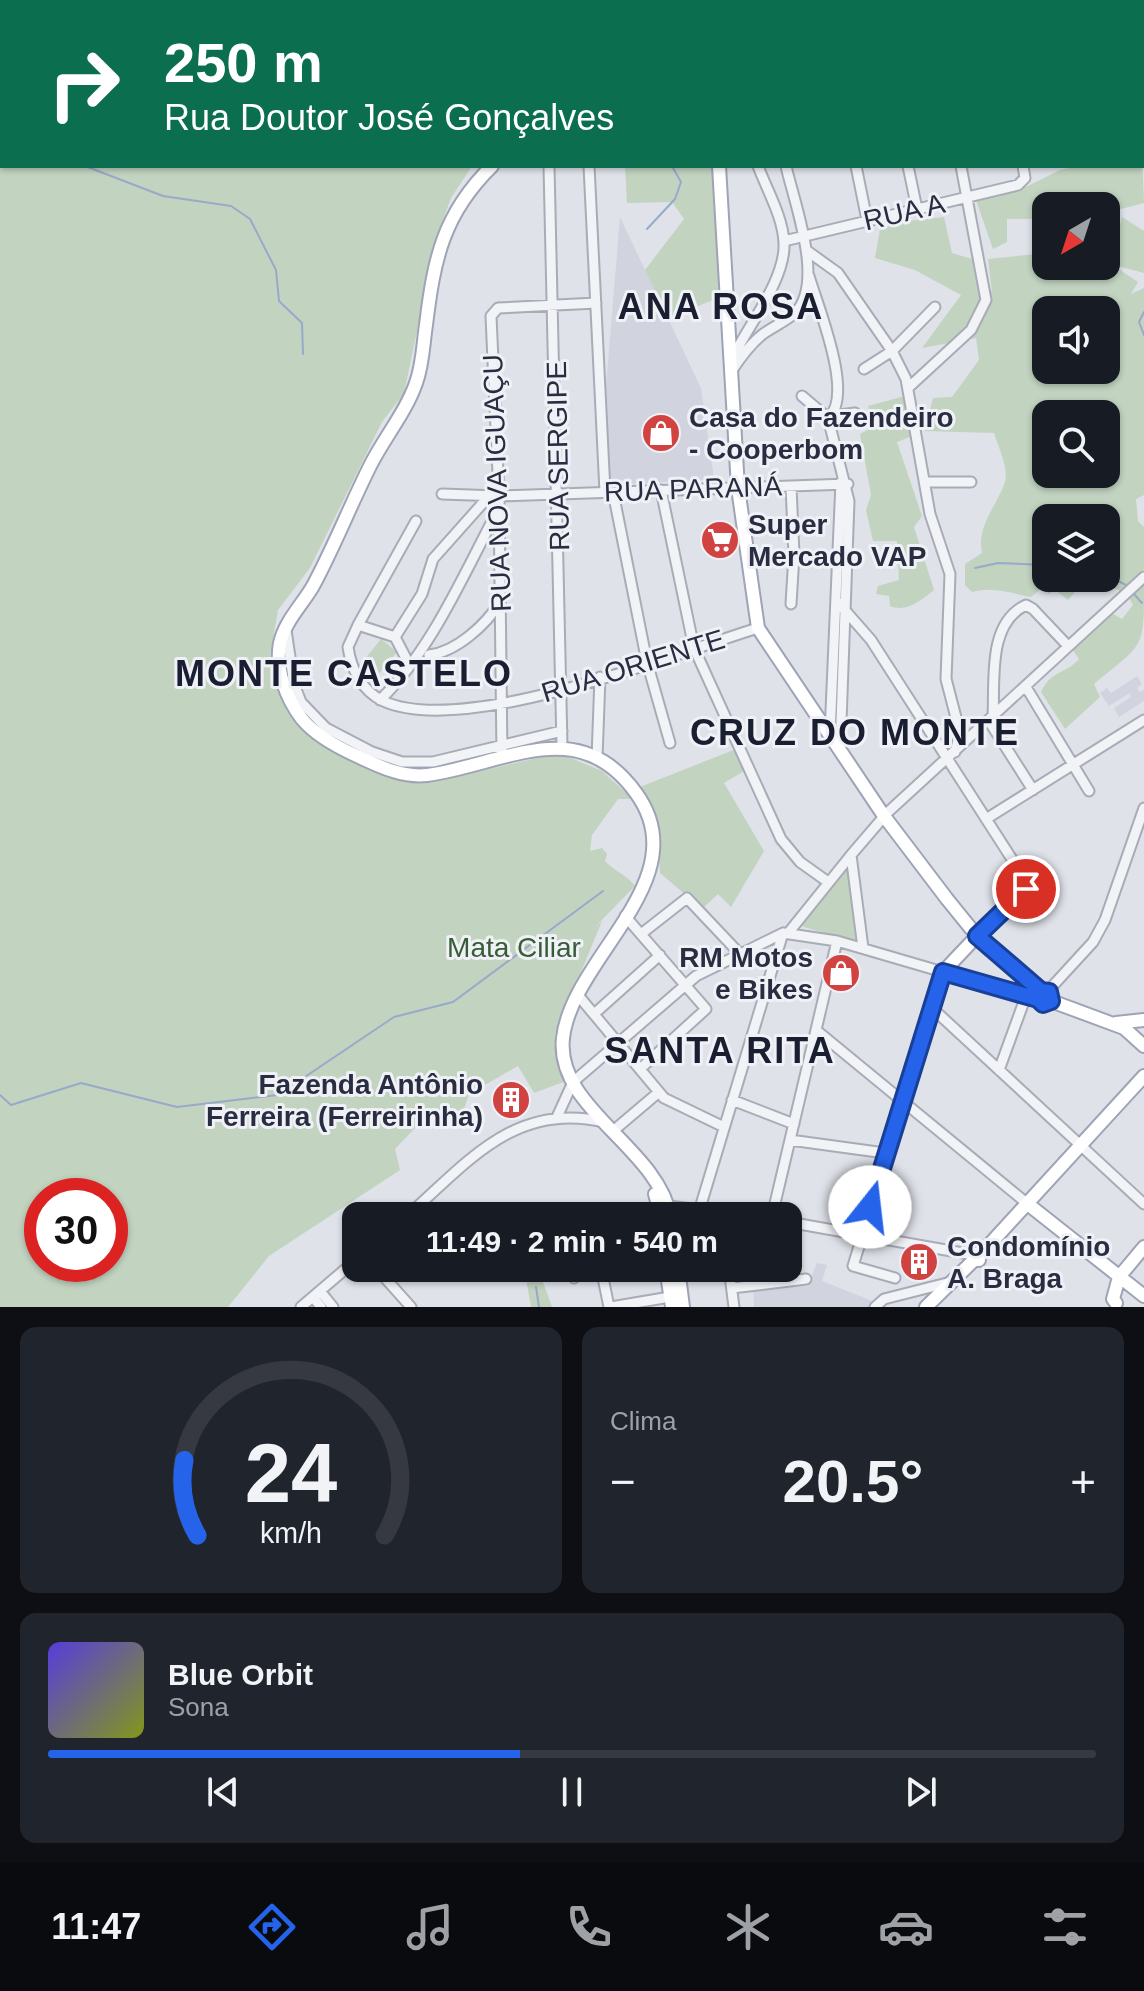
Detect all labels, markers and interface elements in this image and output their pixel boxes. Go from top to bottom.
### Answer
text: 250 m [164,31,323,94]
icon: right [32,32,136,136]
text: Rua Doutor José Gonçalves [164,97,614,138]
street label: RUA A [860,188,948,236]
north arrow [1032,192,1120,280]
map controls [1032,192,1120,592]
district label: ANA ROSA [618,286,824,327]
button: sound [1032,296,1120,384]
street label: RUA NOVA IGUAÇU [477,354,517,612]
street label: RUA SERGIPE [541,361,575,551]
button: search [1032,400,1120,488]
place label: Casa do Fazendeiro - Cooperbom [689,402,954,465]
shop icon: Casa do Fazendeiro - Cooperbom [640,412,682,454]
street label: RUA PARANÁ [603,470,783,508]
button: layers [1032,504,1120,592]
place label: Super Mercado VAP [748,509,926,572]
supermarket icon: Super Mercado VAP [699,519,741,561]
street label: RUA ORIENTE [538,623,728,709]
district label: MONTE CASTELO [175,653,513,694]
district label: CRUZ DO MONTE [690,712,1020,753]
pin [992,855,1060,923]
icon: arrive [1004,867,1048,911]
park label: Mata Ciliar [447,932,581,963]
place label: RM Motos e Bikes [679,942,813,1005]
shop icon: RM Motos e Bikes [820,952,862,994]
district label: SANTA RITA [604,1030,836,1071]
place label: Fazenda Antônio Ferreira (Ferreirinha) [206,1069,483,1132]
building icon: Fazenda Antônio Ferreira (Ferreirinha) [490,1079,532,1121]
position arrow [828,1165,912,1249]
speed limit sign: 30 [24,1178,128,1282]
text: 11:49 · 2 min · 540 m [426,1225,718,1258]
place label: Condomínio A. Braga [947,1231,1110,1294]
building icon: Condomínio A. Braga [898,1241,940,1283]
text: Clima [610,1406,676,1436]
text: 24 [245,1427,337,1520]
text: 20.5° [783,1448,923,1515]
text: − [610,1457,636,1506]
text: + [1070,1457,1096,1506]
text: km/h [260,1517,322,1549]
text: Blue Orbit [168,1658,313,1691]
text: Sona [168,1692,229,1722]
icon: previous [201,1770,245,1814]
icon: pause [550,1770,594,1814]
icon: next [899,1770,943,1814]
icon: directions [244,1899,300,1955]
icon: music [402,1899,458,1955]
icon: phone [561,1899,617,1955]
icon: climate [720,1899,776,1955]
icon: car [878,1899,934,1955]
icon: filters [1037,1899,1093,1955]
text: 11:47 [51,1906,141,1947]

